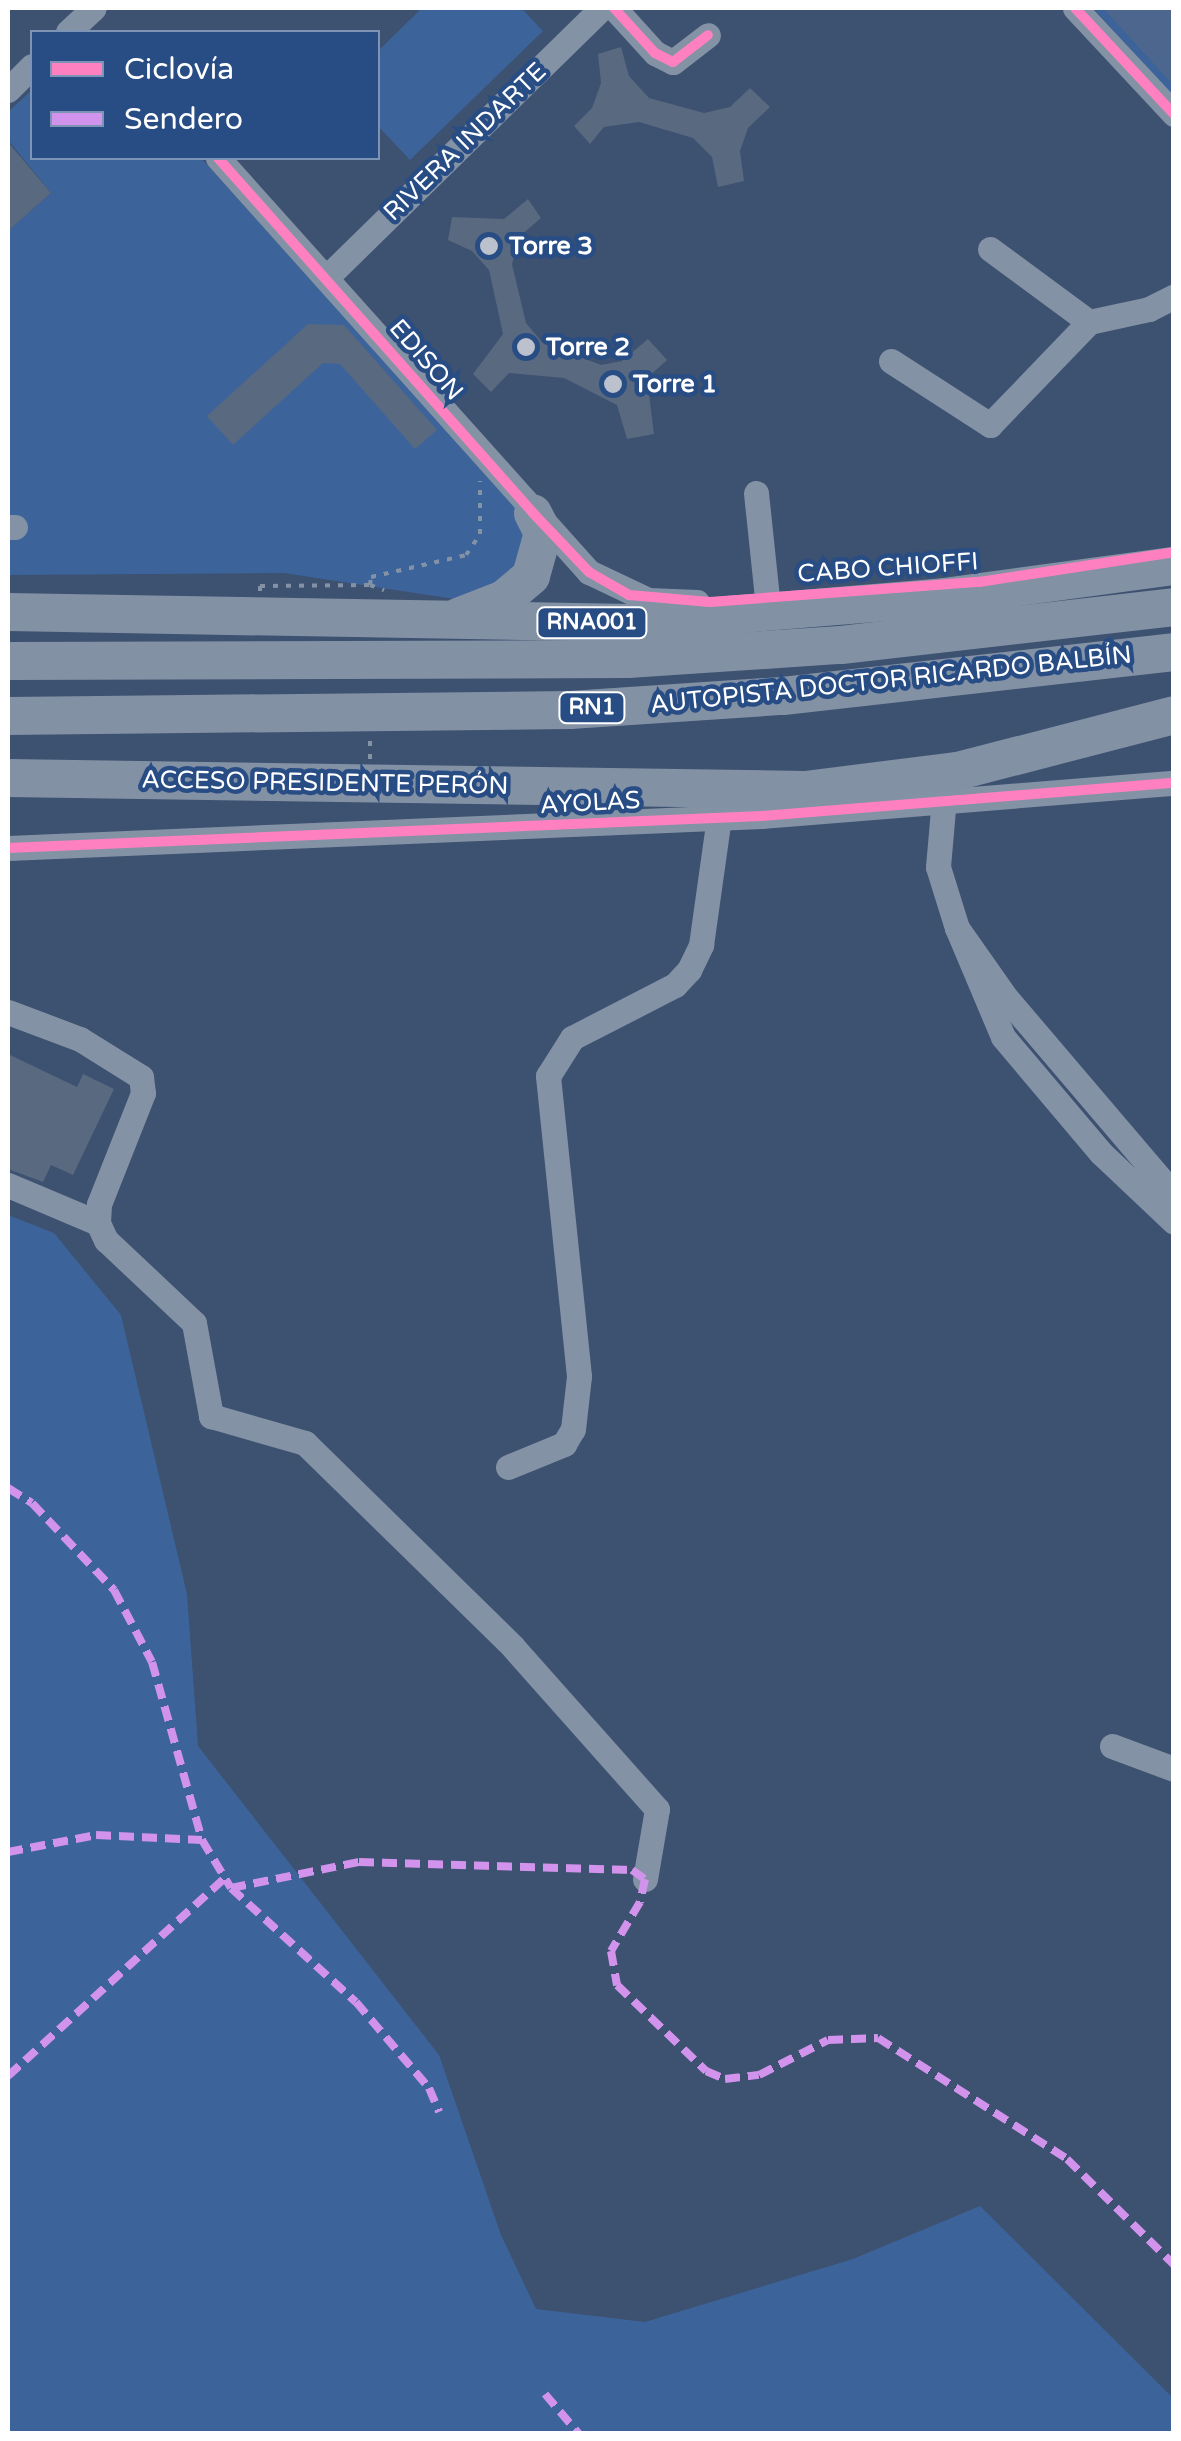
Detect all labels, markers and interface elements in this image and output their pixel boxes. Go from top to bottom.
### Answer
legend [30,30,380,160]
text: Ciclovía [124,51,234,88]
street label: RIVERA INDARTE [377,57,553,227]
text: Sendero [124,101,243,138]
place label: Torre 3 [509,231,593,261]
marker: Torre 3 [478,235,500,257]
street label: EDISON [383,313,469,407]
place label: Torre 2 [546,332,630,362]
marker: Torre 2 [515,336,537,358]
place label: Torre 1 [633,369,717,399]
marker: Torre 1 [602,373,624,395]
street label: CABO CHIOFFI [796,547,980,589]
road number: RNA001 [534,606,650,640]
street label: AUTOPISTA DOCTOR RICARDO BALBÍN [649,640,1133,720]
road number: RN1 [557,691,627,725]
street label: ACCESO PRESIDENTE PERÓN [141,765,509,801]
street label: AYOLAS [539,785,641,821]

